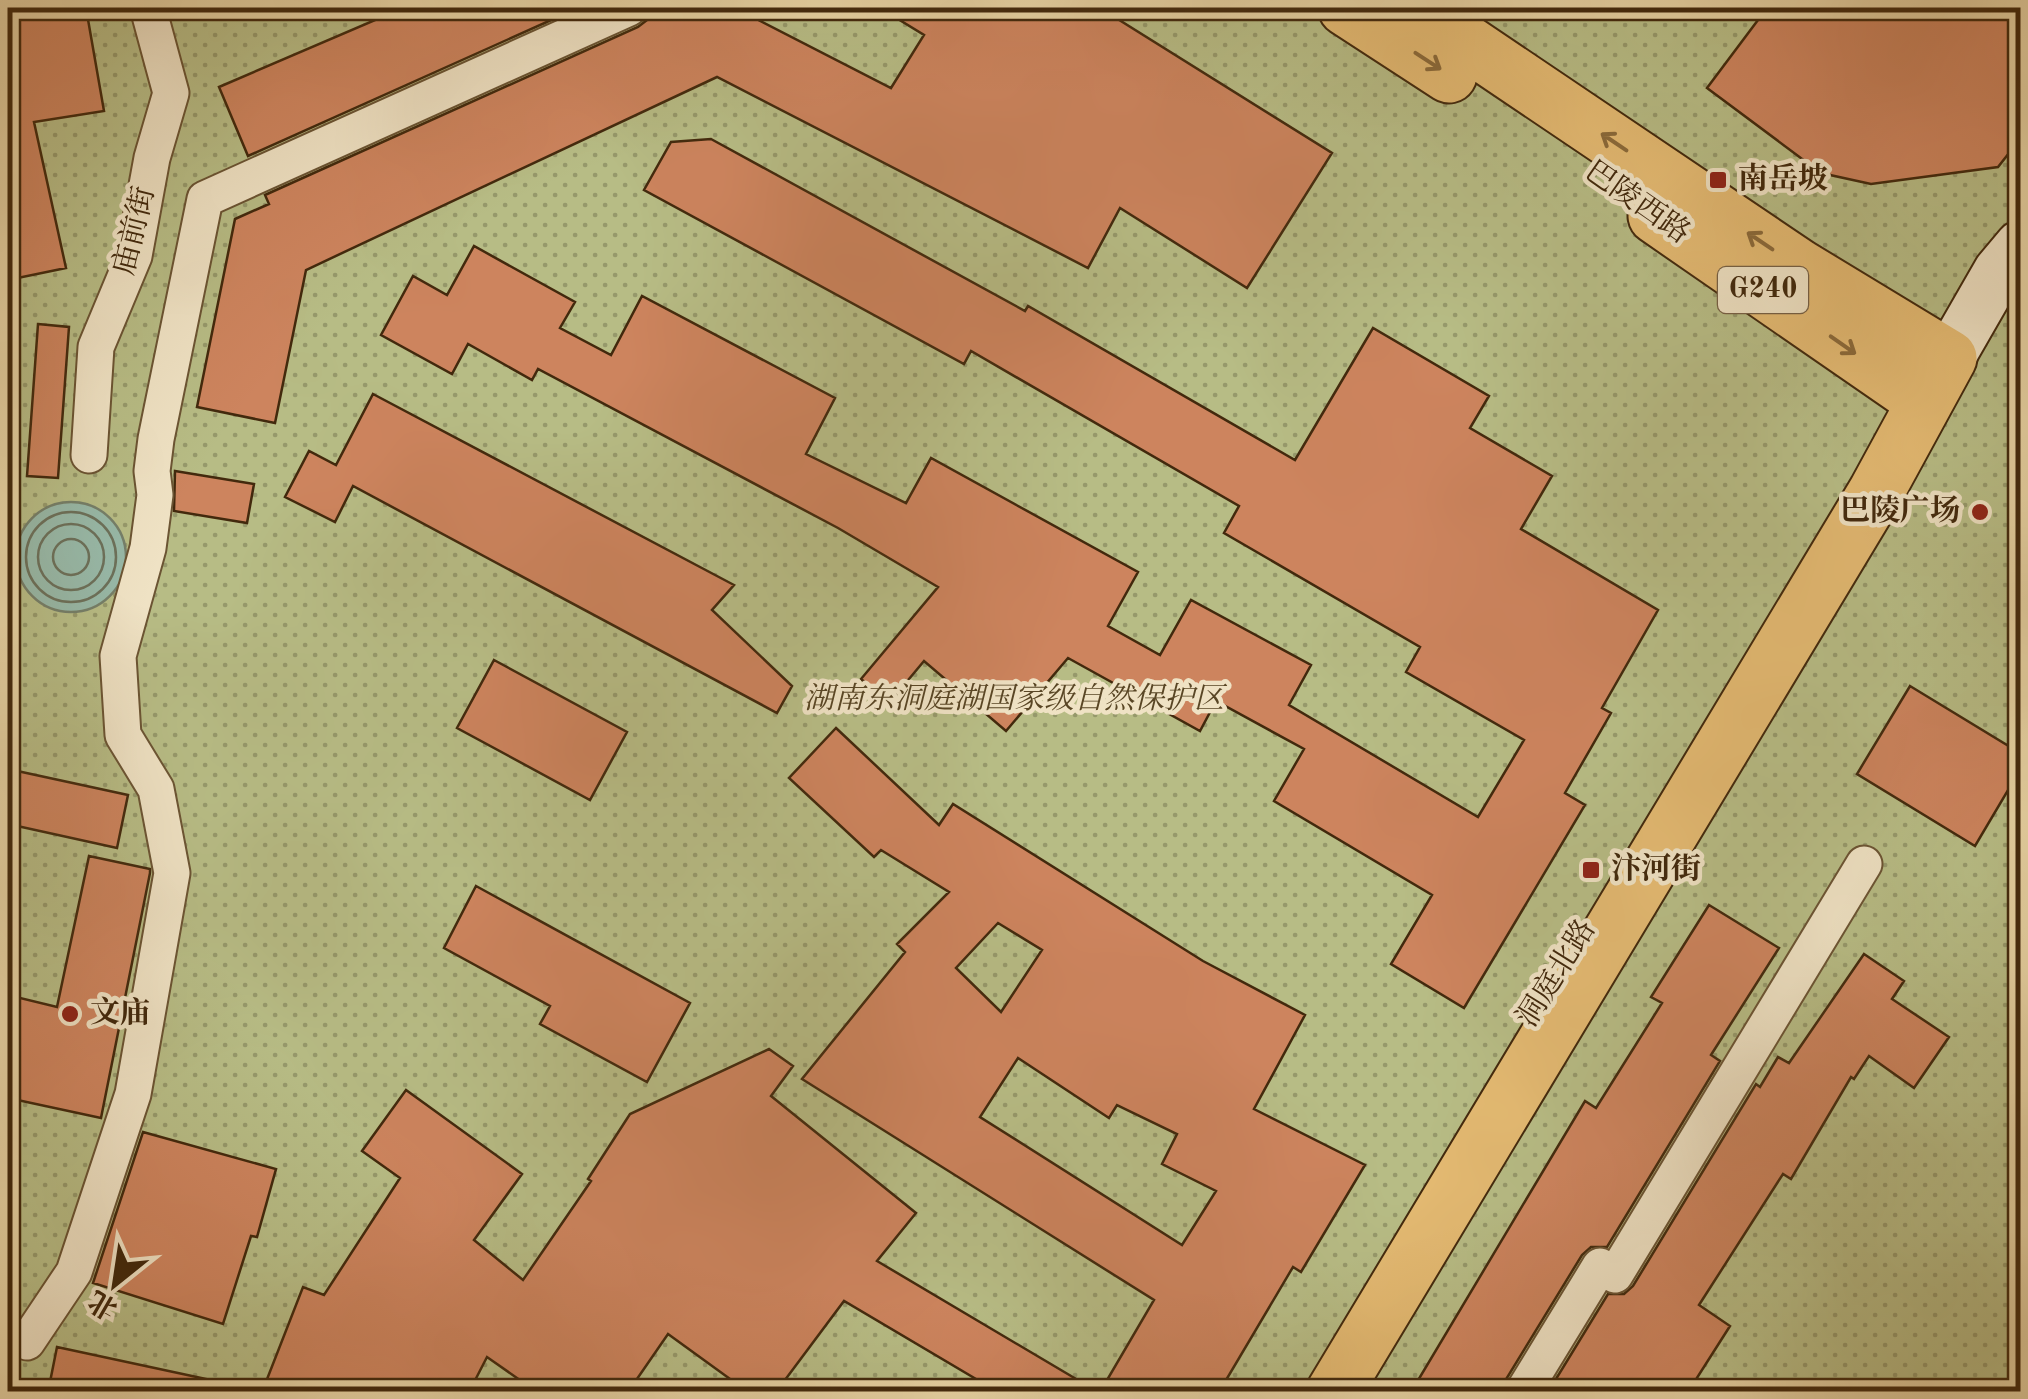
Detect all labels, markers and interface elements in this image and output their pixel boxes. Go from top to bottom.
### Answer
one-way arrow [1413,50,1442,71]
one-way arrow [1601,132,1629,153]
street label: 巴陵西路 [1579,154,1696,250]
place label: 南岳坡 [1738,162,1828,195]
marker: 南岳坡 [1707,169,1729,191]
street label: 庙前街 [107,183,160,278]
one-way arrow [1747,231,1775,252]
road number: G240 [1718,267,1808,313]
one-way arrow [1828,334,1856,355]
place label: 巴陵广场 [1840,494,1960,527]
marker: 巴陵广场 [1969,501,1991,523]
park label: 湖南东洞庭湖国家级自然保护区 [804,682,1228,715]
place label: 汴河街 [1611,852,1701,885]
marker: 汴河街 [1580,859,1602,881]
street label: 洞庭北路 [1510,914,1602,1033]
place label: 文庙 [90,996,150,1029]
marker: 文庙 [59,1003,81,1025]
north arrow [65,1234,165,1334]
text: 北 [83,1284,123,1325]

